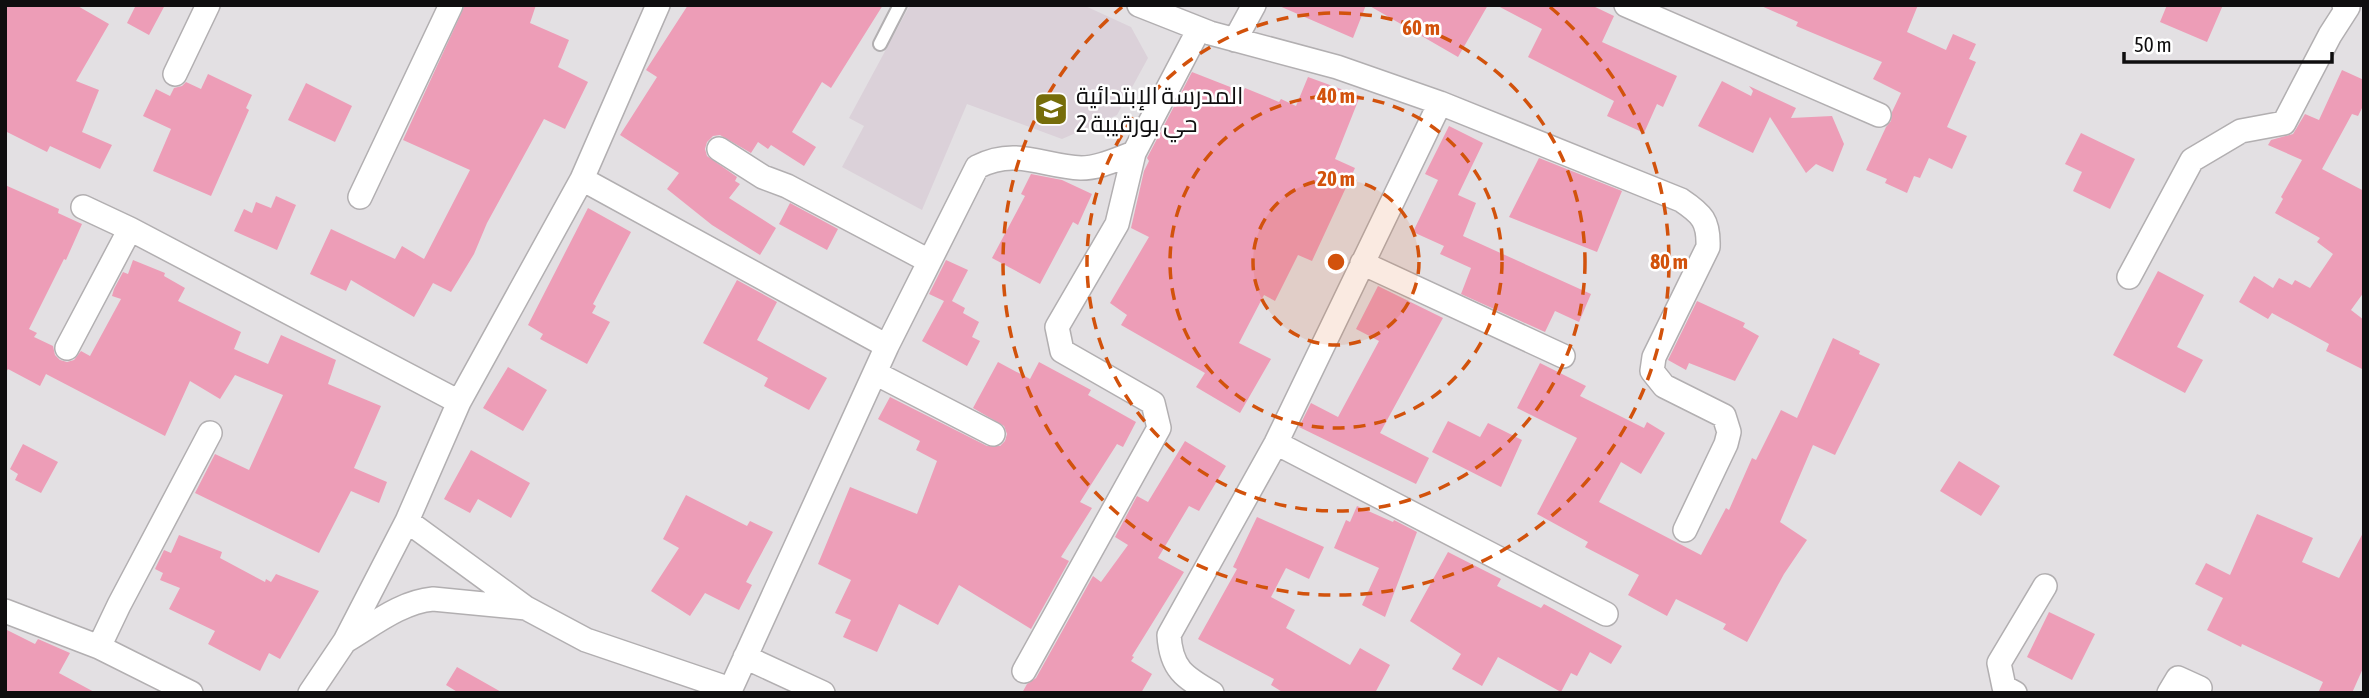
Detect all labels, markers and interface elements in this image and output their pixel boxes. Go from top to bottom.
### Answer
text: 60 m [1402,15,1440,39]
scale bar [2124,21,2332,65]
text: 50 m [2134,32,2172,56]
place label: المدرسة الإبتدائية حي بورقيبة 2 [1076,82,1243,143]
text: 40 m [1316,83,1355,107]
school or university icon: المدرسة الإبتدائية حي بورقيبة 2 [1032,90,1070,128]
text: 20 m [1317,166,1355,190]
text: 80 m [1650,249,1688,273]
centre of rings [1324,250,1348,274]

